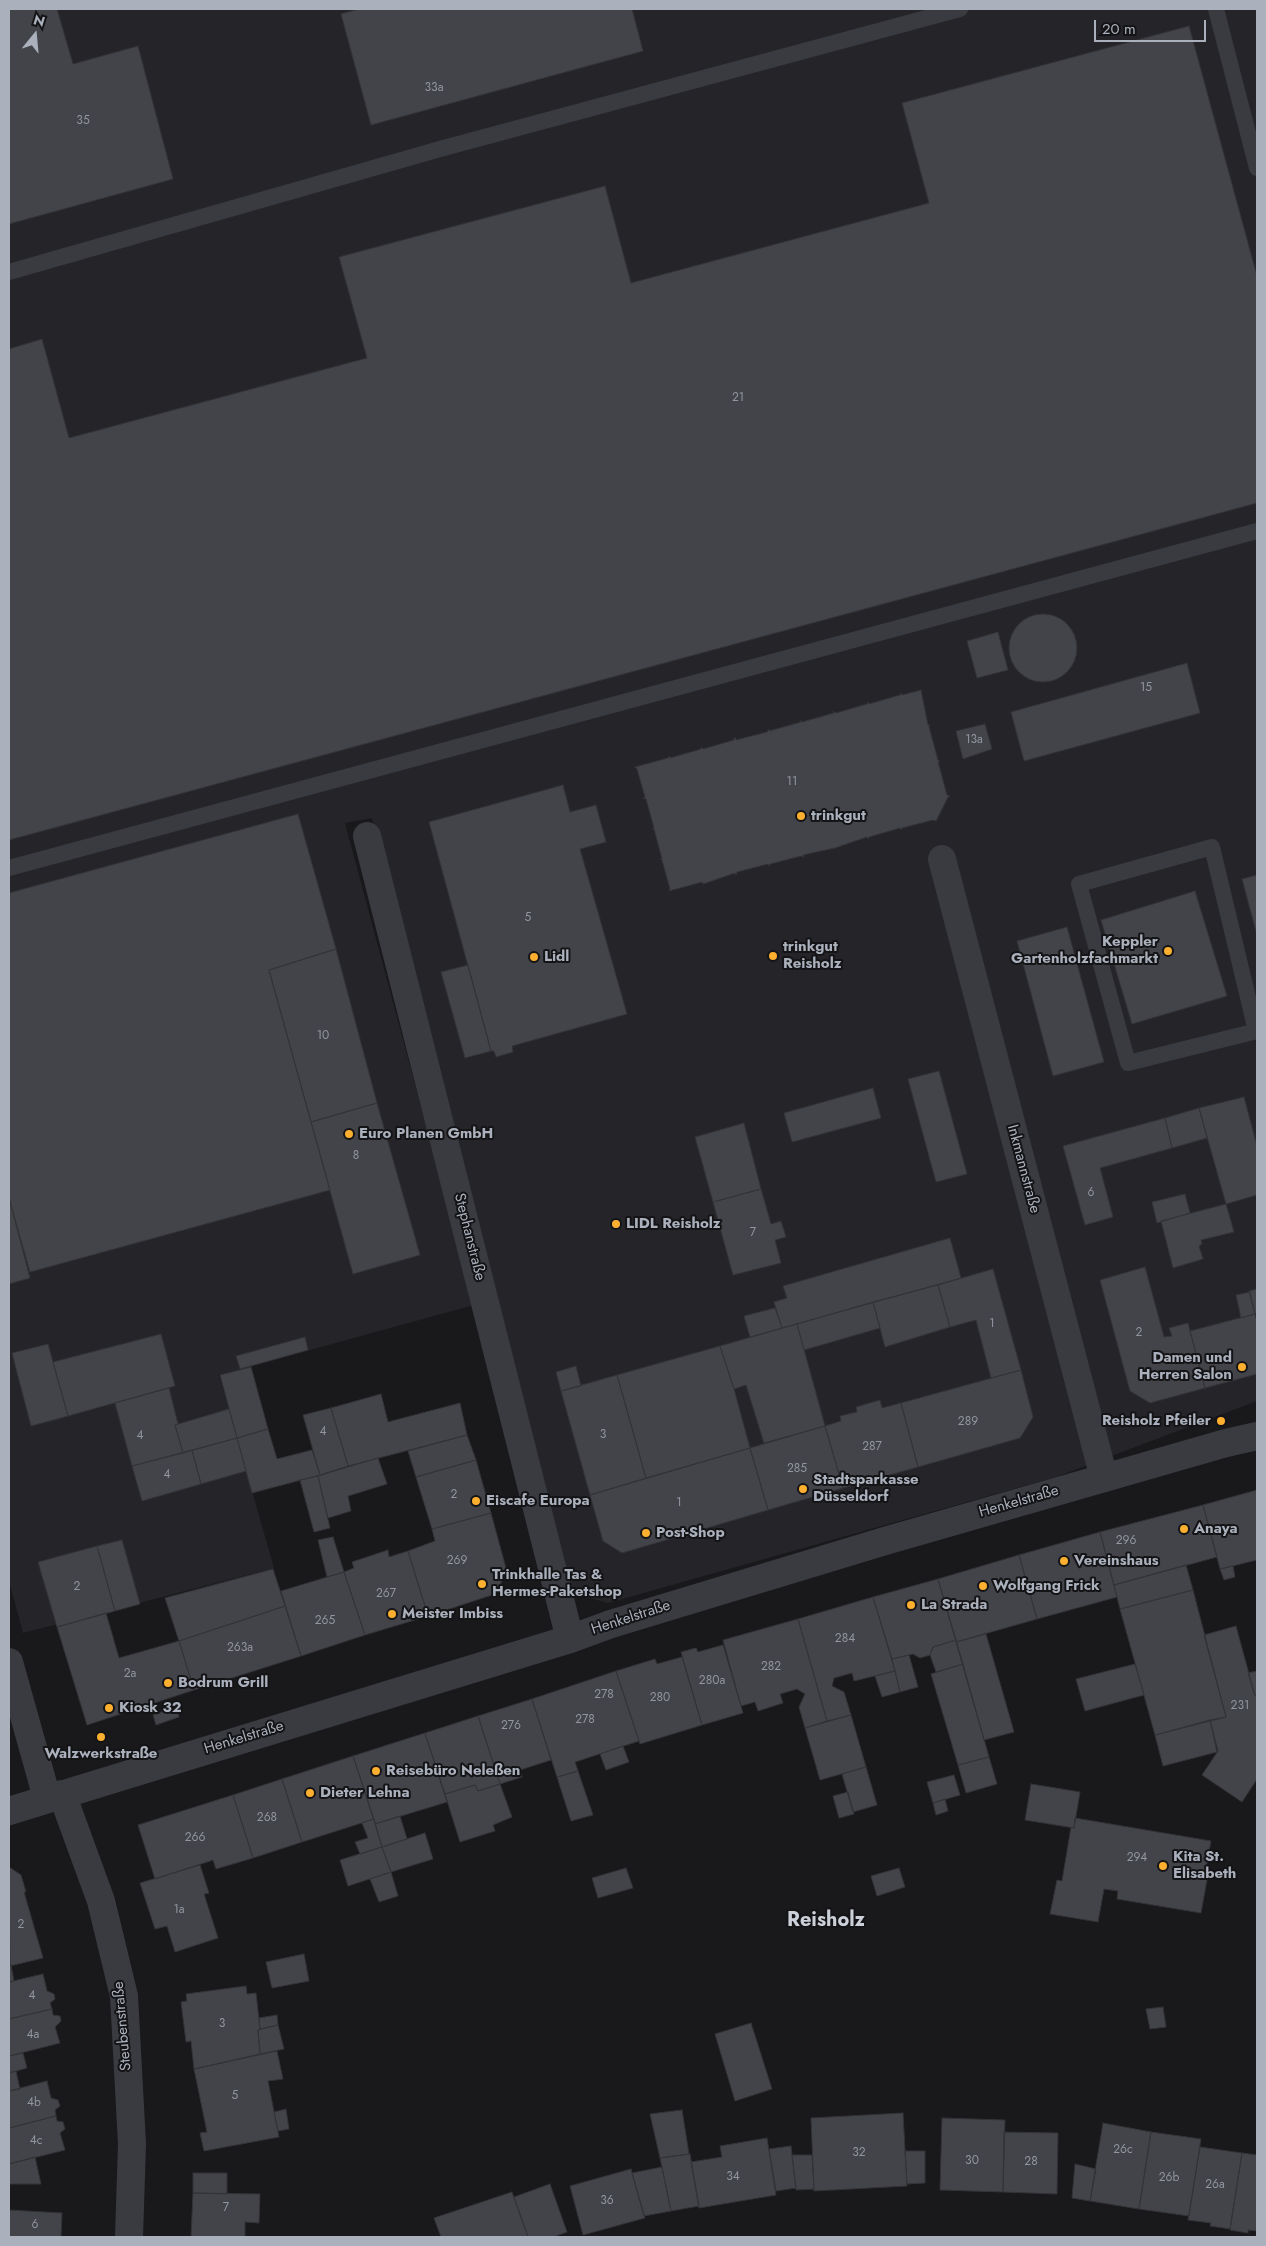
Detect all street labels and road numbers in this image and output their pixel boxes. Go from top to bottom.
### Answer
street label: Inkmannstraße [1003,1123,1043,1215]
street label: Stephanstraße [449,1192,489,1282]
street label: Henkelstraße [977,1482,1061,1522]
street label: Henkelstraße [589,1597,673,1639]
street label: Henkelstraße [202,1717,286,1759]
street label: Steubenstraße [110,1980,136,2072]

